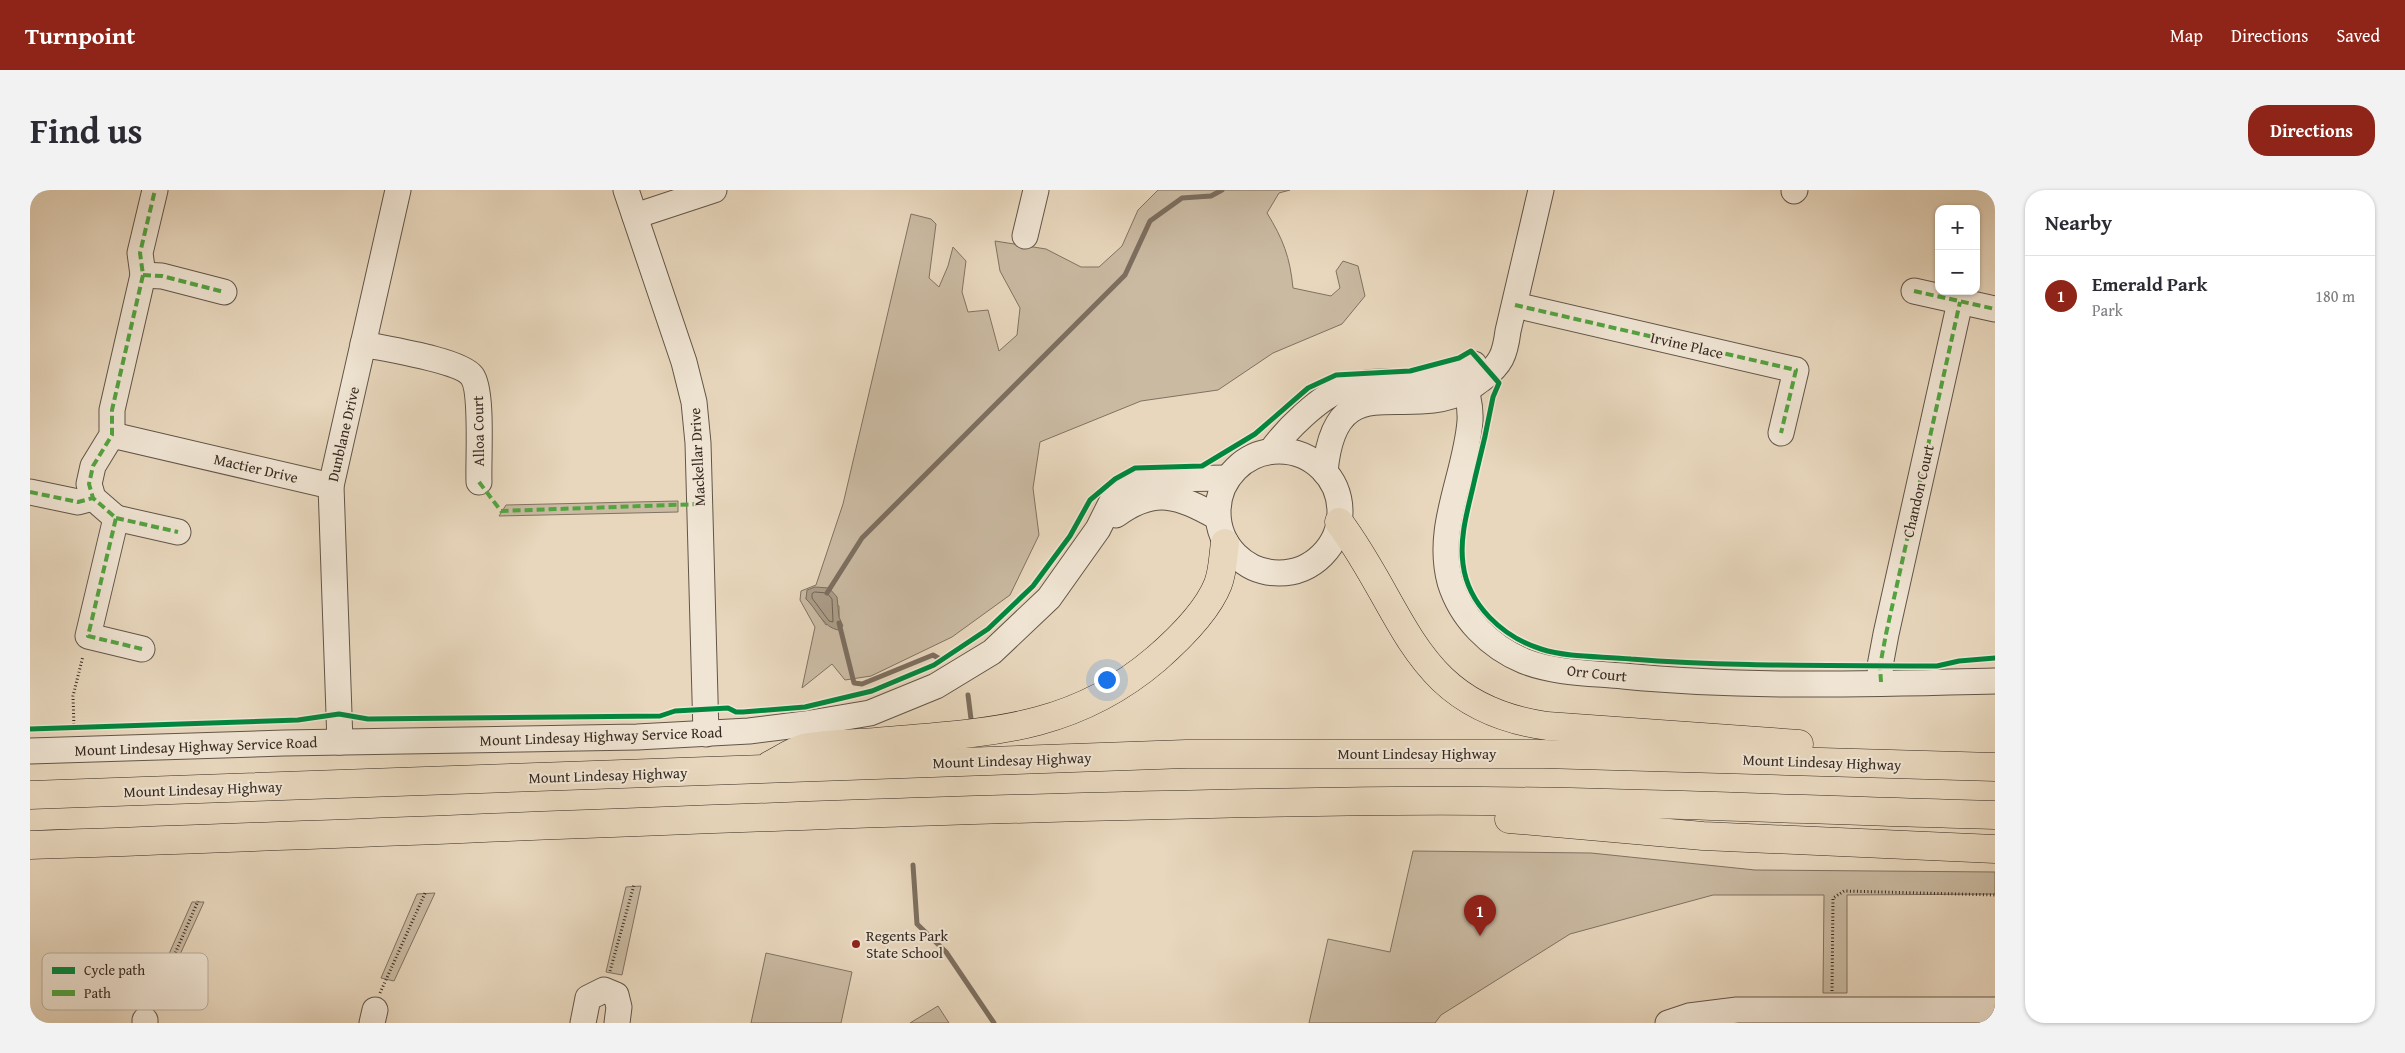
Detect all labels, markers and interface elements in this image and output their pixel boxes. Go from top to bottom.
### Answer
text: Turnpoint [25,18,135,53]
text: Map [2170,22,2203,49]
text: Directions [2231,22,2308,49]
text: Saved [2336,22,2380,49]
text: Find us [30,105,143,156]
button: Directions [2248,105,2375,156]
map controls [1935,205,1980,295]
button: + [1935,205,1980,250]
text: Nearby [2045,207,2112,238]
button: − [1935,250,1980,295]
text: Emerald Park [2092,270,2207,298]
text: 1 [2057,284,2065,308]
text: 180 m [2315,284,2355,308]
text: Park [2092,298,2123,322]
street label: Irvine Place [1648,326,1726,364]
street label: Dunblane Drive [322,384,364,484]
street label: Alloa Court [467,395,489,467]
street label: Mackellar Drive [684,407,710,507]
street label: Chandon Court [1897,442,1939,540]
street label: Mactier Drive [212,448,300,488]
street label: Orr Court [1566,659,1629,687]
your location [1094,667,1120,693]
street label: Mount Lindesay Highway Service Road [479,721,723,751]
street label: Mount Lindesay Highway Service Road [74,731,318,761]
street label: Mount Lindesay Highway [1338,743,1497,764]
street label: Mount Lindesay Highway [932,747,1092,773]
street label: Mount Lindesay Highway [1742,749,1902,775]
street label: Mount Lindesay Highway [528,762,688,788]
street label: Mount Lindesay Highway [123,776,283,802]
pin: 1 [1464,895,1496,936]
place label: Regents Park State School [866,925,948,963]
marker: Regents Park State School [850,938,862,950]
legend [42,953,208,1010]
text: Cycle path [84,960,145,980]
text: Path [84,983,111,1003]

